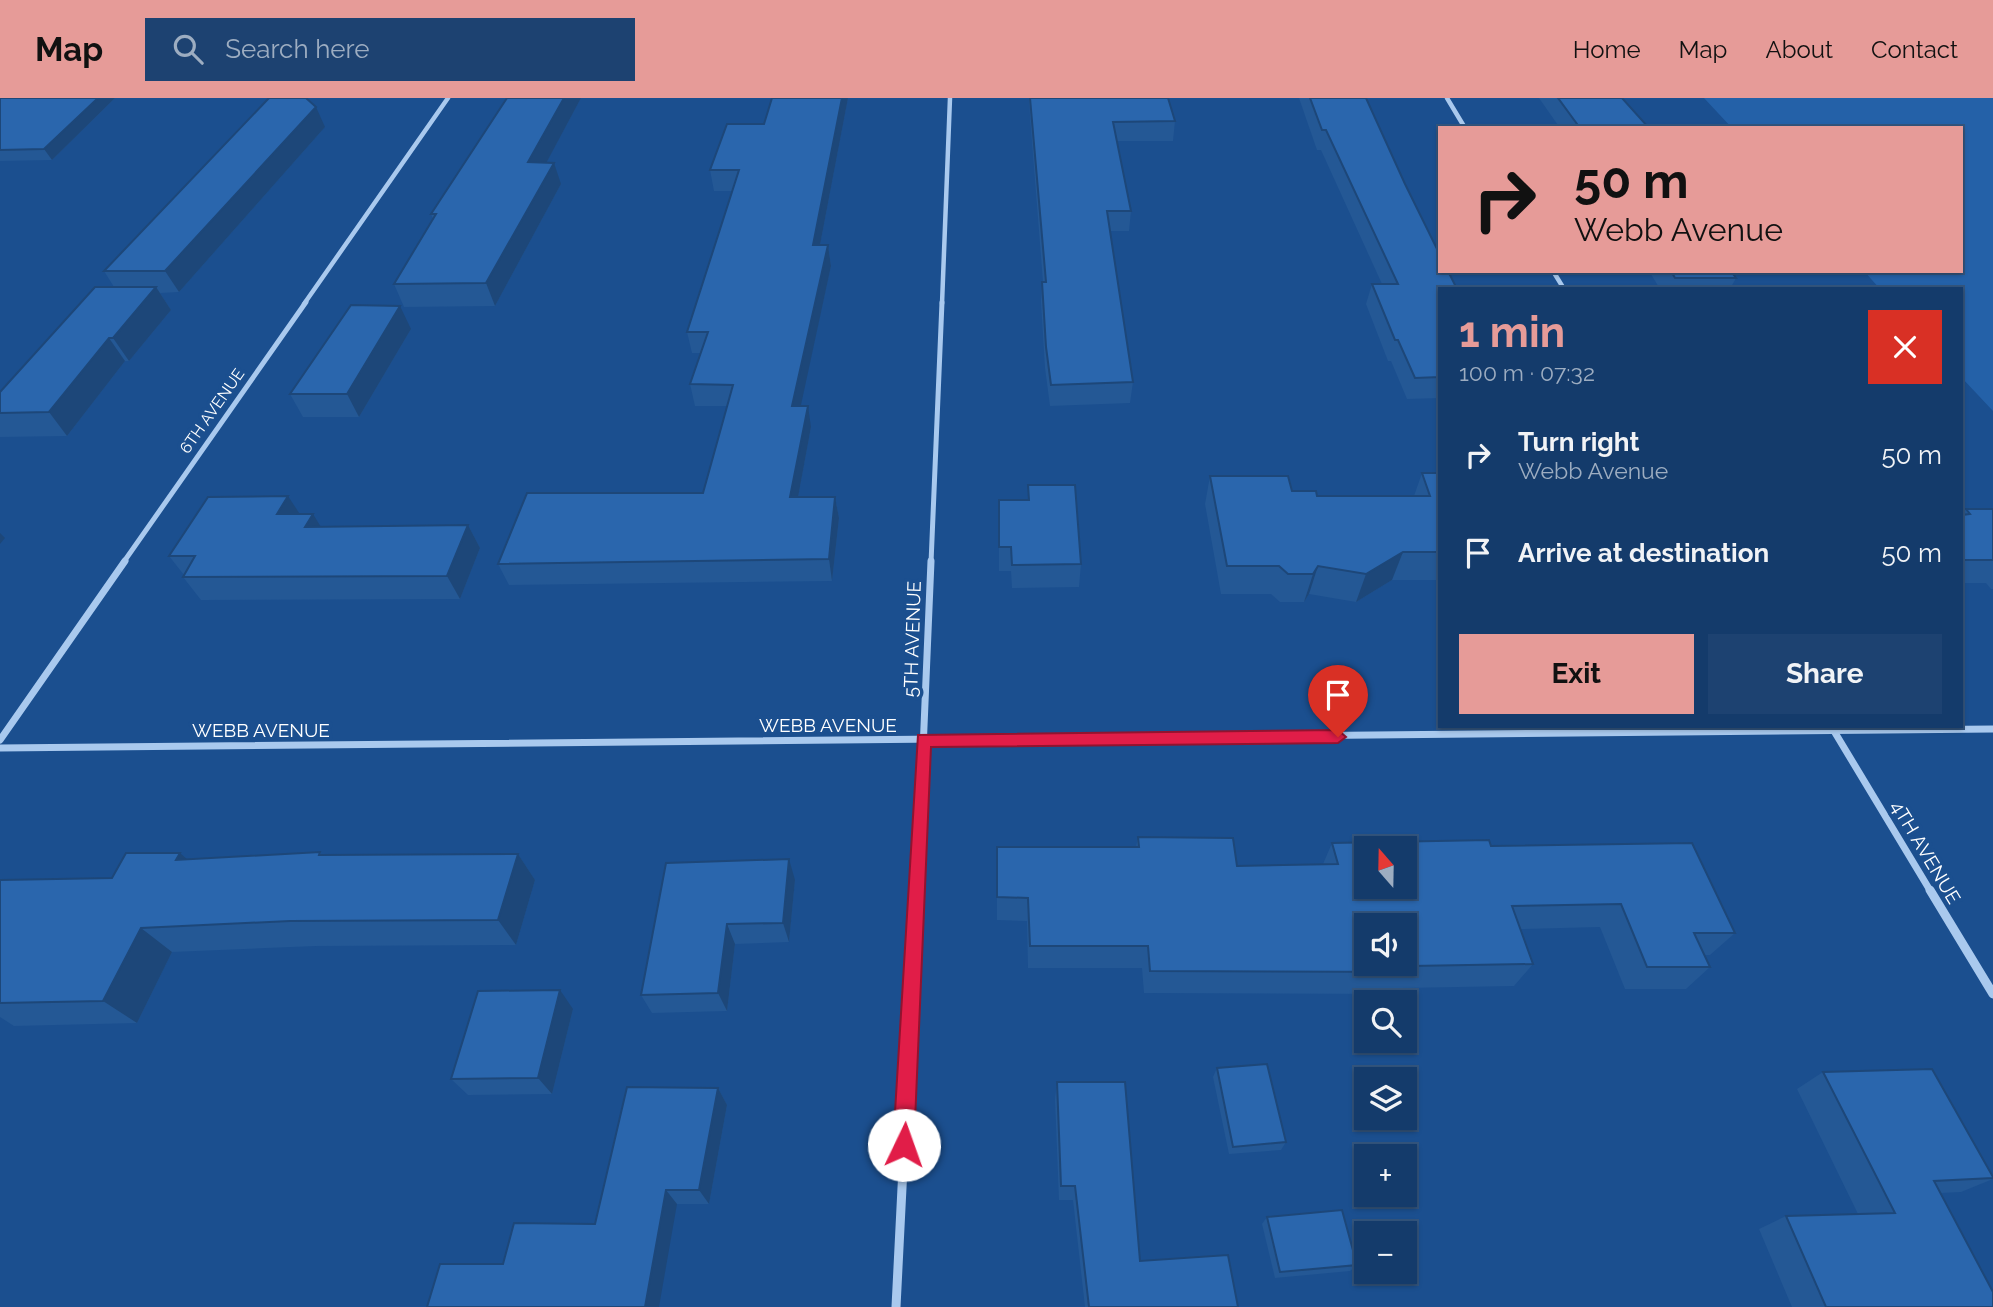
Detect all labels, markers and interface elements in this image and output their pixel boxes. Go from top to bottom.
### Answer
search box [145,18,635,81]
text: Map [35,30,103,69]
icon: search [169,30,207,68]
text: Search here [225,34,370,64]
text: Home [1573,35,1641,64]
text: Map [1679,35,1727,64]
text: About [1765,35,1833,64]
text: Contact [1871,35,1958,64]
text: 50 m [1574,152,1689,209]
icon: right [1459,154,1550,245]
text: Webb Avenue [1574,211,1783,248]
text: 1 min [1459,308,1565,357]
button: close [1868,310,1942,384]
text: 100 m · 07:32 [1459,359,1595,386]
street label: 6TH AVENUE [176,365,248,457]
text: Turn right [1518,427,1639,457]
icon: right [1459,436,1497,474]
text: 50 m [1881,440,1942,470]
text: Webb Avenue [1518,457,1668,484]
icon: arrive [1459,534,1497,572]
text: Arrive at destination [1518,538,1769,568]
text: 50 m [1881,538,1942,568]
street label: 5TH AVENUE [899,580,925,698]
button: Exit [1459,634,1694,714]
button: Share [1708,634,1942,714]
pin [1308,665,1368,737]
icon: arrive [1319,676,1357,714]
street label: WEBB AVENUE [759,714,897,736]
street label: WEBB AVENUE [192,719,330,741]
street label: 4TH AVENUE [1887,797,1965,907]
north arrow [1354,836,1418,900]
map controls [1354,836,1417,1284]
button: sound [1354,913,1417,976]
button: search [1354,990,1417,1053]
button: layers [1354,1067,1417,1130]
position arrow [867,1108,941,1182]
button: + [1354,1144,1417,1207]
button: − [1354,1221,1417,1284]

